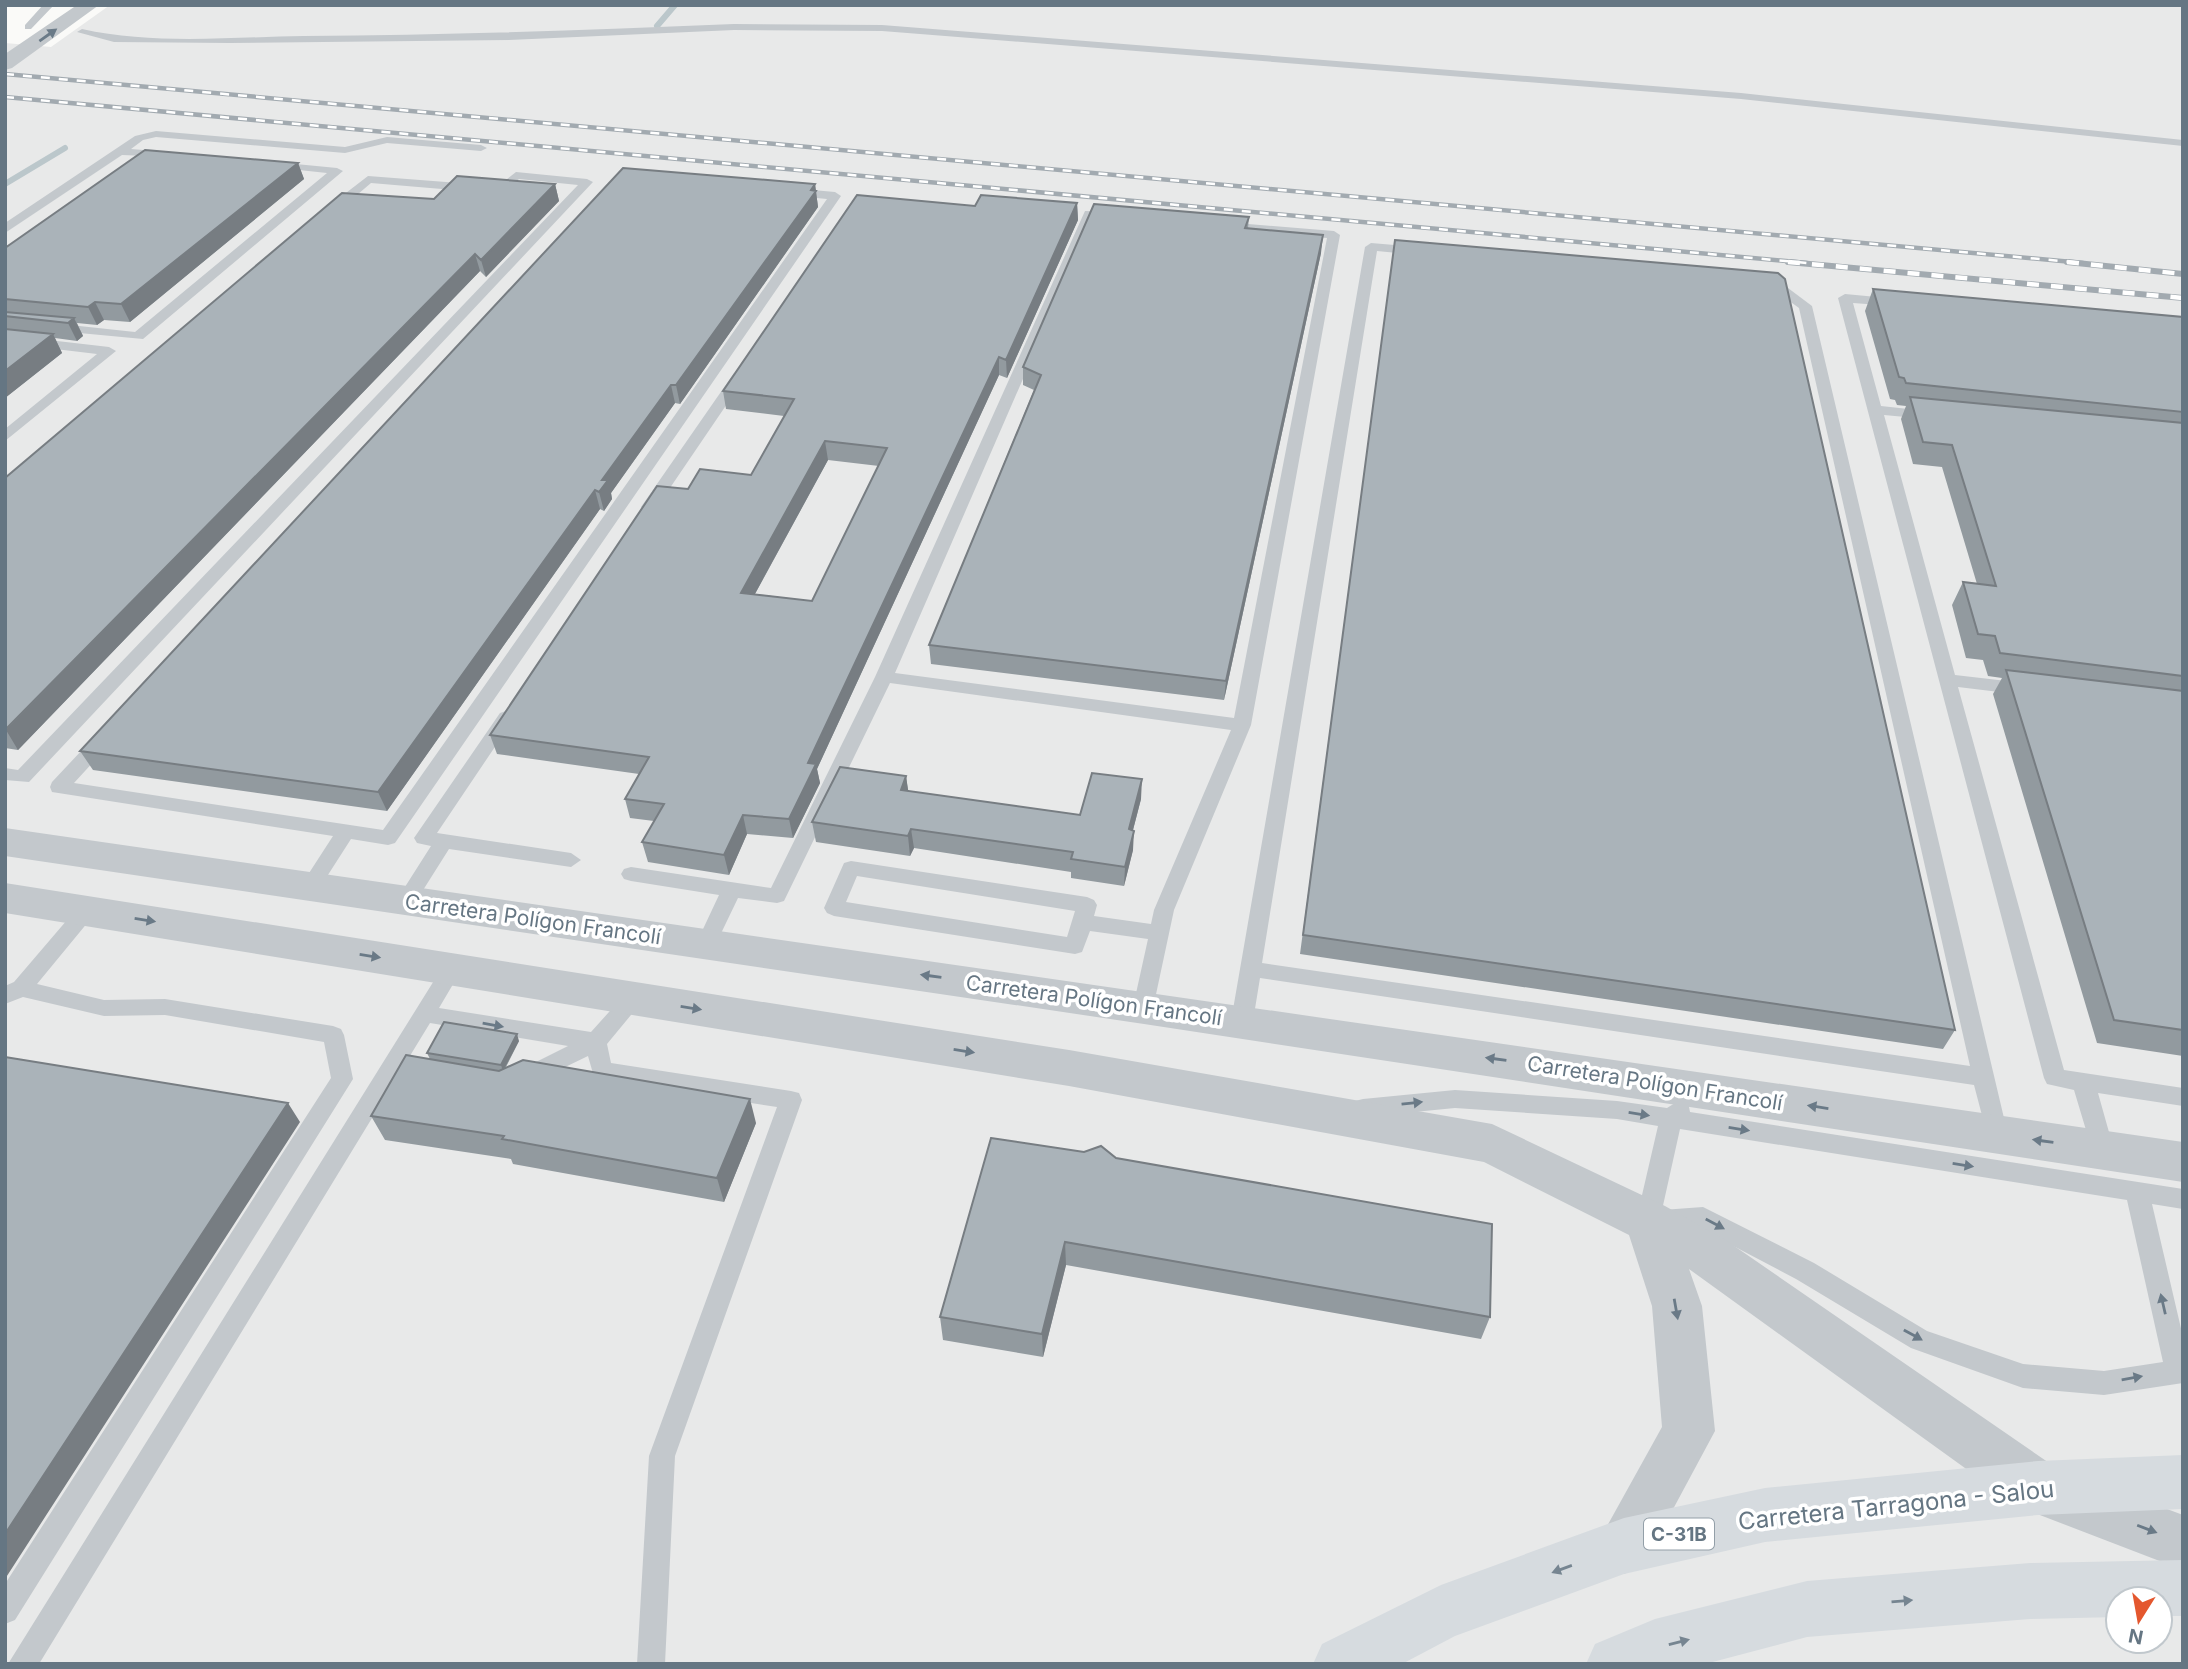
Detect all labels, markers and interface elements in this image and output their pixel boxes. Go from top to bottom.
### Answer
one-way arrow [39,28,57,42]
street label: Carretera Polígon Francolí [403,889,663,949]
one-way arrow [134,915,156,926]
one-way arrow [359,951,381,962]
one-way arrow [920,970,942,981]
street label: Carretera Polígon Francolí [964,970,1224,1030]
one-way arrow [680,1003,702,1014]
one-way arrow [482,1020,504,1031]
one-way arrow [953,1046,975,1057]
street label: Carretera Polígon Francolí [1526,1050,1785,1116]
one-way arrow [1485,1053,1507,1064]
one-way arrow [1401,1098,1423,1109]
one-way arrow [1806,1102,1828,1113]
one-way arrow [1628,1109,1650,1120]
one-way arrow [1728,1124,1750,1135]
one-way arrow [2031,1135,2053,1146]
one-way arrow [1953,1159,1975,1170]
one-way arrow [1705,1218,1725,1230]
one-way arrow [2157,1293,2168,1315]
one-way arrow [1671,1298,1682,1320]
one-way arrow [1903,1329,1923,1341]
one-way arrow [2121,1372,2143,1383]
street label: Carretera Tarragona - Salou [1737,1474,2055,1536]
road number: C-31B [1644,1518,1714,1550]
one-way arrow [2137,1524,2158,1535]
one-way arrow [1551,1564,1572,1575]
north arrow [2104,1585,2174,1655]
one-way arrow [1891,1595,1913,1606]
text: N [2127,1624,2145,1649]
one-way arrow [1668,1636,1690,1647]

